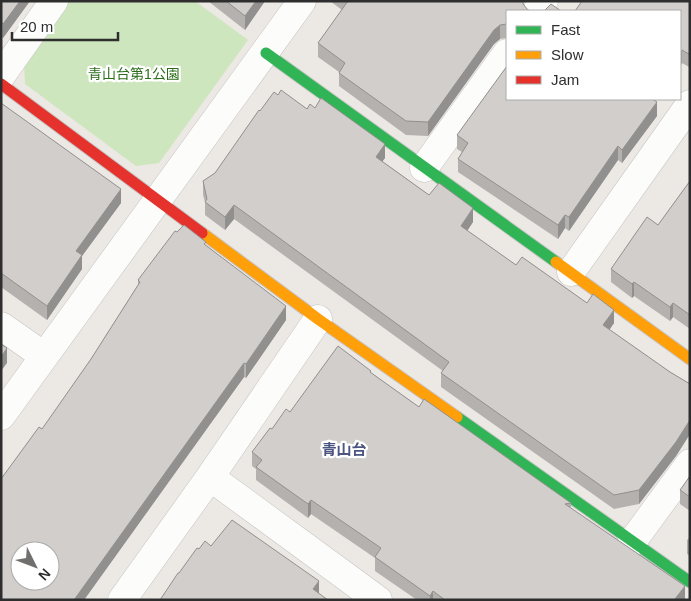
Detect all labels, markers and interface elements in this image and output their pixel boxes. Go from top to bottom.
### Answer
scale bar [12,10,119,42]
legend [506,10,681,100]
text: 20 m [20,18,53,35]
text: Fast [551,21,581,38]
text: Slow [551,46,584,63]
park label: 青山台第1公園 [88,66,180,82]
text: Jam [551,71,579,88]
district label: 青山台 [321,441,367,458]
north arrow [10,541,60,591]
text: N [35,566,54,584]

